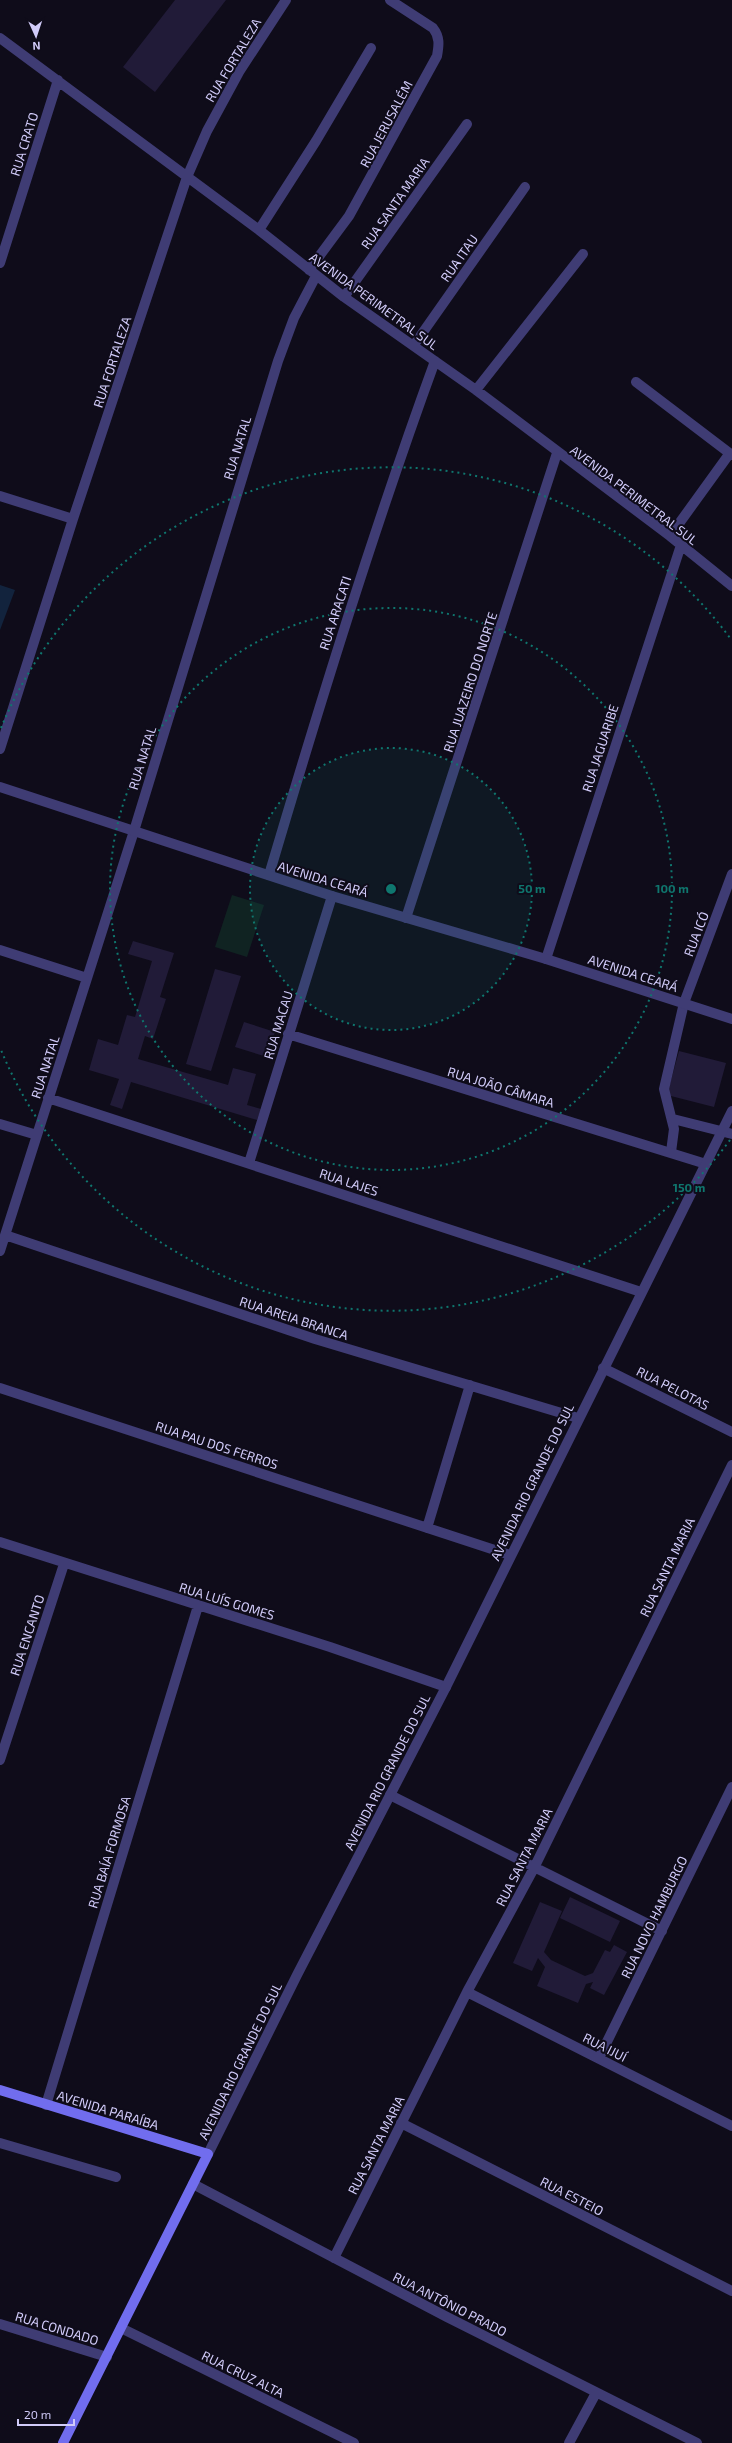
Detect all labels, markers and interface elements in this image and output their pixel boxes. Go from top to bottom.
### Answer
street label: RUA FORTALEZA [202,15,264,105]
north arrow [16,16,56,56]
text: N [32,40,41,53]
street label: RUA JERUSALÉM [355,77,416,170]
street label: RUA CRATO [7,110,41,178]
street label: RUA SANTA MARIA [357,154,433,252]
street label: RUA ITAU [437,231,481,285]
street label: AVENIDA PERIMETRAL SUL [306,249,442,353]
street label: RUA FORTALEZA [90,314,134,410]
street label: RUA NATAL [220,414,254,482]
street label: AVENIDA PERIMETRAL SUL [567,442,701,548]
street label: RUA ARACATI [316,574,354,652]
street label: RUA JUAZEIRO DO NORTE [440,610,500,754]
street label: RUA JAGUARIBE [578,702,622,794]
street label: RUA NATAL [125,724,159,792]
street label: AVENIDA CEARÁ [276,857,370,900]
text: 50 m [518,881,546,895]
text: 100 m [655,881,689,895]
centre of rings [384,882,398,896]
street label: RUA ICÓ [679,909,712,959]
street label: AVENIDA CEARÁ [586,950,680,995]
street label: RUA MACAU [260,989,296,1061]
street label: RUA NATAL [27,1033,63,1101]
street label: RUA JOÃO CÂMARA [446,1063,556,1111]
street label: RUA LAJES [317,1165,381,1199]
text: 150 m [673,1180,705,1194]
street label: RUA AREIA BRANCA [238,1293,350,1343]
street label: RUA PELOTAS [634,1363,712,1413]
street label: AVENIDA RIO GRANDE DO SUL [487,1401,577,1563]
street label: RUA PAU DOS FERROS [154,1418,280,1472]
street label: RUA SANTA MARIA [636,1515,698,1619]
street label: RUA LUÍS GOMES [177,1578,277,1623]
street label: RUA ENCANTO [6,1592,48,1678]
street label: AVENIDA RIO GRANDE DO SUL [341,1691,433,1853]
street label: RUA BAÍA FORMOSA [83,1794,134,1910]
street label: RUA SANTA MARIA [492,1805,556,1909]
street label: RUA NOVO HAMBURGO [617,1853,691,1981]
street label: AVENIDA RIO GRANDE DO SUL [195,1980,285,2142]
street label: RUA IJUÍ [580,2028,631,2065]
street label: AVENIDA PARAÍBA [55,2086,161,2133]
street label: RUA SANTA MARIA [344,2093,408,2197]
street label: RUA ESTEIO [538,2173,606,2219]
street label: RUA ANTÔNIO PRADO [390,2268,510,2340]
street label: RUA CONDADO [13,2308,101,2348]
street label: RUA CRUZ ALTA [199,2347,287,2401]
scale bar [18,2401,74,2427]
text: 20 m [24,2407,51,2421]

